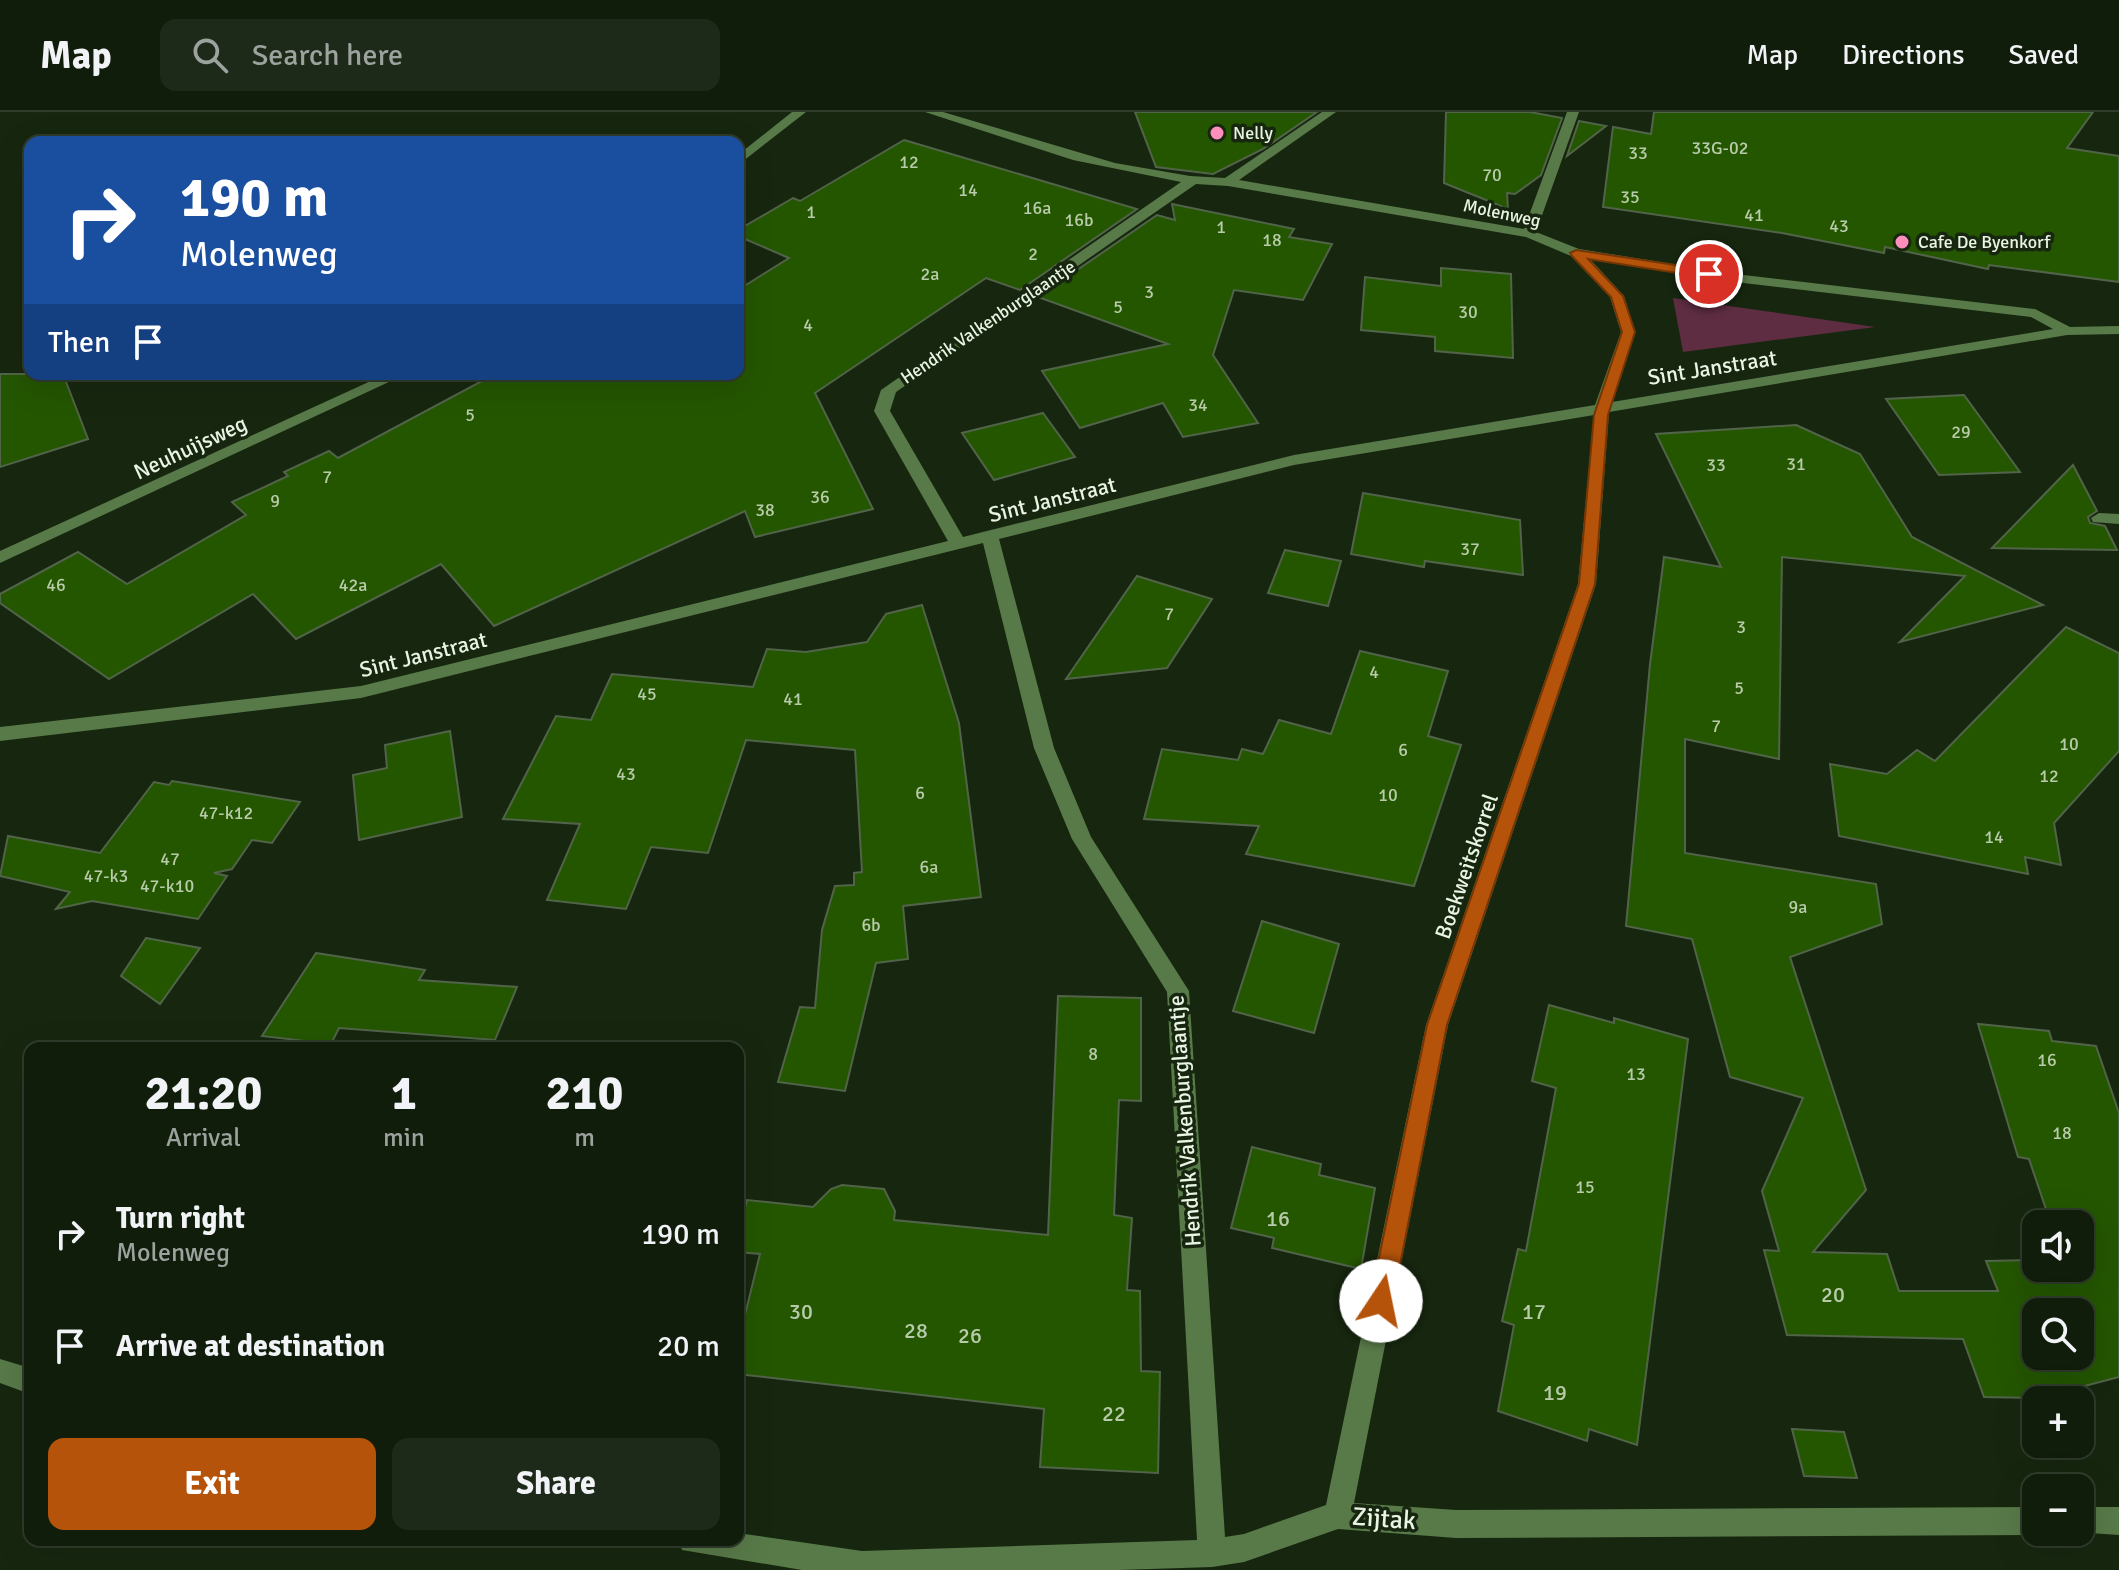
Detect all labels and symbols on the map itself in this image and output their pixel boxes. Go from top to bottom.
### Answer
place label: Nelly [1233,122,1273,144]
marker: Nelly [1208,124,1226,142]
house number: 33G-02 [1692,137,1748,159]
house number: 33 [1628,142,1648,164]
house number: 12 [899,151,919,173]
house number: 70 [1482,164,1502,186]
house number: 14 [958,179,978,201]
house number: 35 [1620,186,1640,208]
street label: Molenweg [1461,194,1543,232]
house number: 16a [1023,197,1051,219]
house number: 1 [806,201,816,223]
house number: 41 [1744,204,1764,226]
house number: 16b [1065,209,1093,231]
house number: 43 [1829,215,1849,237]
house number: 1 [1216,216,1226,238]
house number: 18 [1262,229,1282,251]
place label: Cafe De Byenkorf [1918,231,2051,253]
marker: Cafe De Byenkorf [1893,233,1911,251]
pin [1675,240,1743,308]
house number: 2 [1028,243,1038,265]
street label: Hendrik Valkenburglaantje [896,255,1080,389]
house number: 2a [921,263,939,285]
house number: 3 [1144,281,1154,303]
house number: 5 [1113,296,1123,318]
house number: 30 [1458,301,1478,323]
house number: 4 [803,314,813,336]
street label: Sint Janstraat [1646,344,1779,391]
house number: 34 [1188,394,1208,416]
house number: 5 [465,404,475,426]
street label: Neuhuijsweg [129,409,251,485]
house number: 29 [1951,421,1971,443]
house number: 31 [1786,453,1806,475]
house number: 33 [1706,454,1726,476]
house number: 7 [322,466,332,488]
street label: Sint Janstraat [986,471,1119,528]
house number: 36 [810,486,830,508]
house number: 9 [270,490,280,512]
house number: 38 [755,499,775,521]
house number: 37 [1460,538,1480,560]
house number: 46 [46,574,66,596]
house number: 42a [339,574,367,596]
house number: 7 [1164,603,1174,625]
house number: 3 [1736,616,1746,638]
street label: Sint Janstraat [357,626,490,683]
house number: 4 [1369,661,1379,683]
house number: 5 [1734,677,1744,699]
house number: 45 [637,683,657,705]
house number: 41 [783,688,803,710]
house number: 7 [1711,715,1721,737]
house number: 10 [2059,733,2079,755]
house number: 6 [1398,739,1408,761]
house number: 43 [616,763,636,785]
house number: 12 [2039,765,2059,787]
house number: 6 [915,782,925,804]
house number: 10 [1378,784,1398,806]
street label: Boekweitskorrel [1429,790,1504,942]
house number: 47-k12 [199,802,253,824]
house number: 14 [1984,826,2004,848]
house number: 47 [160,848,180,870]
house number: 6a [920,856,938,878]
house number: 47-k3 [84,865,128,887]
house number: 47-k10 [140,875,194,897]
house number: 9a [1789,896,1807,918]
house number: 6b [861,914,881,936]
street label: Hendrik Valkenburglaantje [1162,994,1207,1247]
house number: 8 [1088,1043,1098,1065]
house number: 16 [2037,1049,2057,1071]
house number: 13 [1626,1063,1646,1085]
house number: 18 [2052,1122,2072,1144]
house number: 15 [1575,1176,1595,1198]
house number: 16 [1266,1205,1290,1232]
position arrow [1339,1259,1423,1343]
house number: 20 [1821,1281,1845,1308]
house number: 30 [789,1298,813,1325]
house number: 17 [1522,1298,1546,1325]
house number: 28 [904,1317,928,1344]
house number: 26 [958,1322,982,1349]
house number: 19 [1543,1379,1567,1406]
house number: 22 [1102,1400,1126,1427]
street label: Zijtak [1351,1501,1417,1537]

